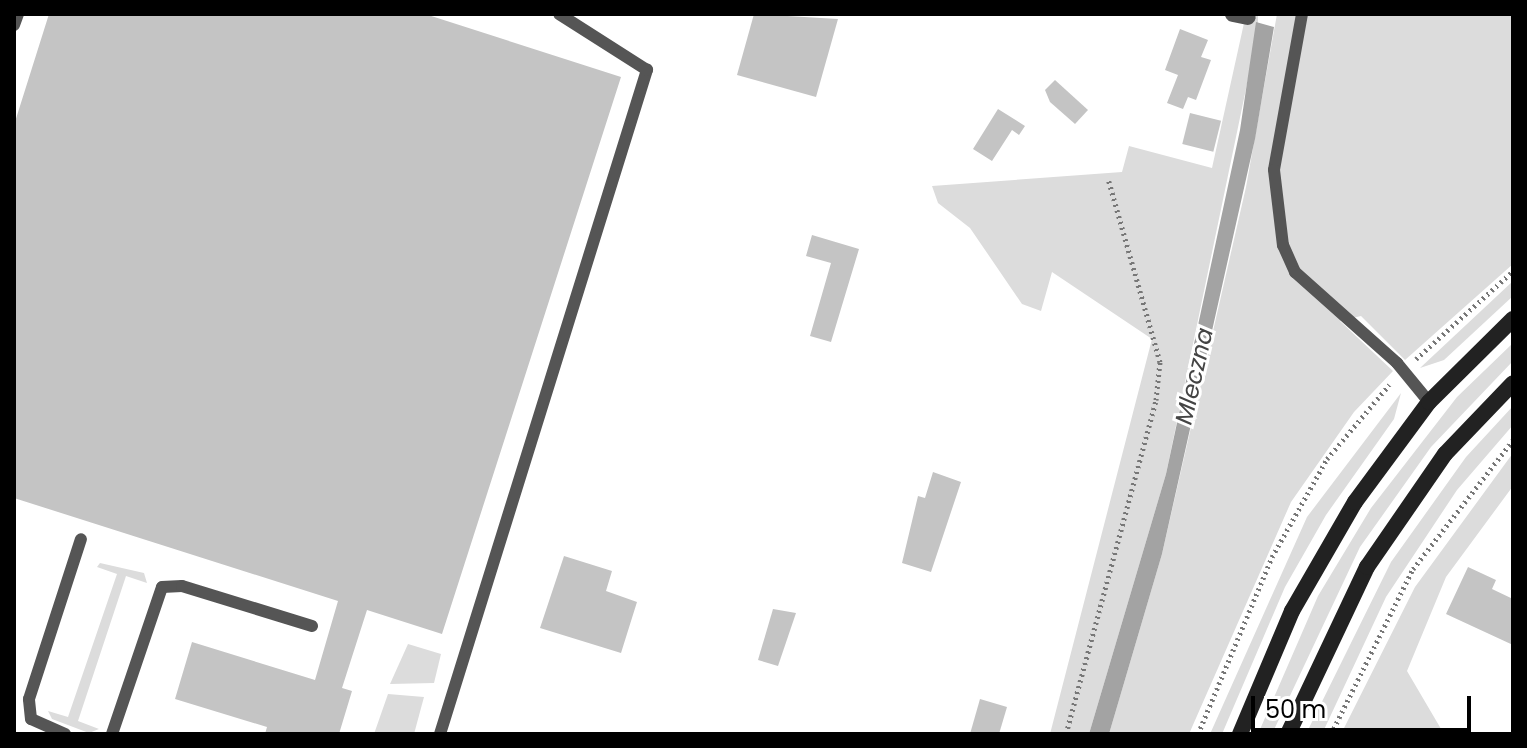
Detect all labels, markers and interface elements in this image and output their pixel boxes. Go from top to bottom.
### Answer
water label: Mleczna [1169,325,1219,427]
scale bar [1255,680,1475,730]
text: 50 m [1265,693,1326,726]

